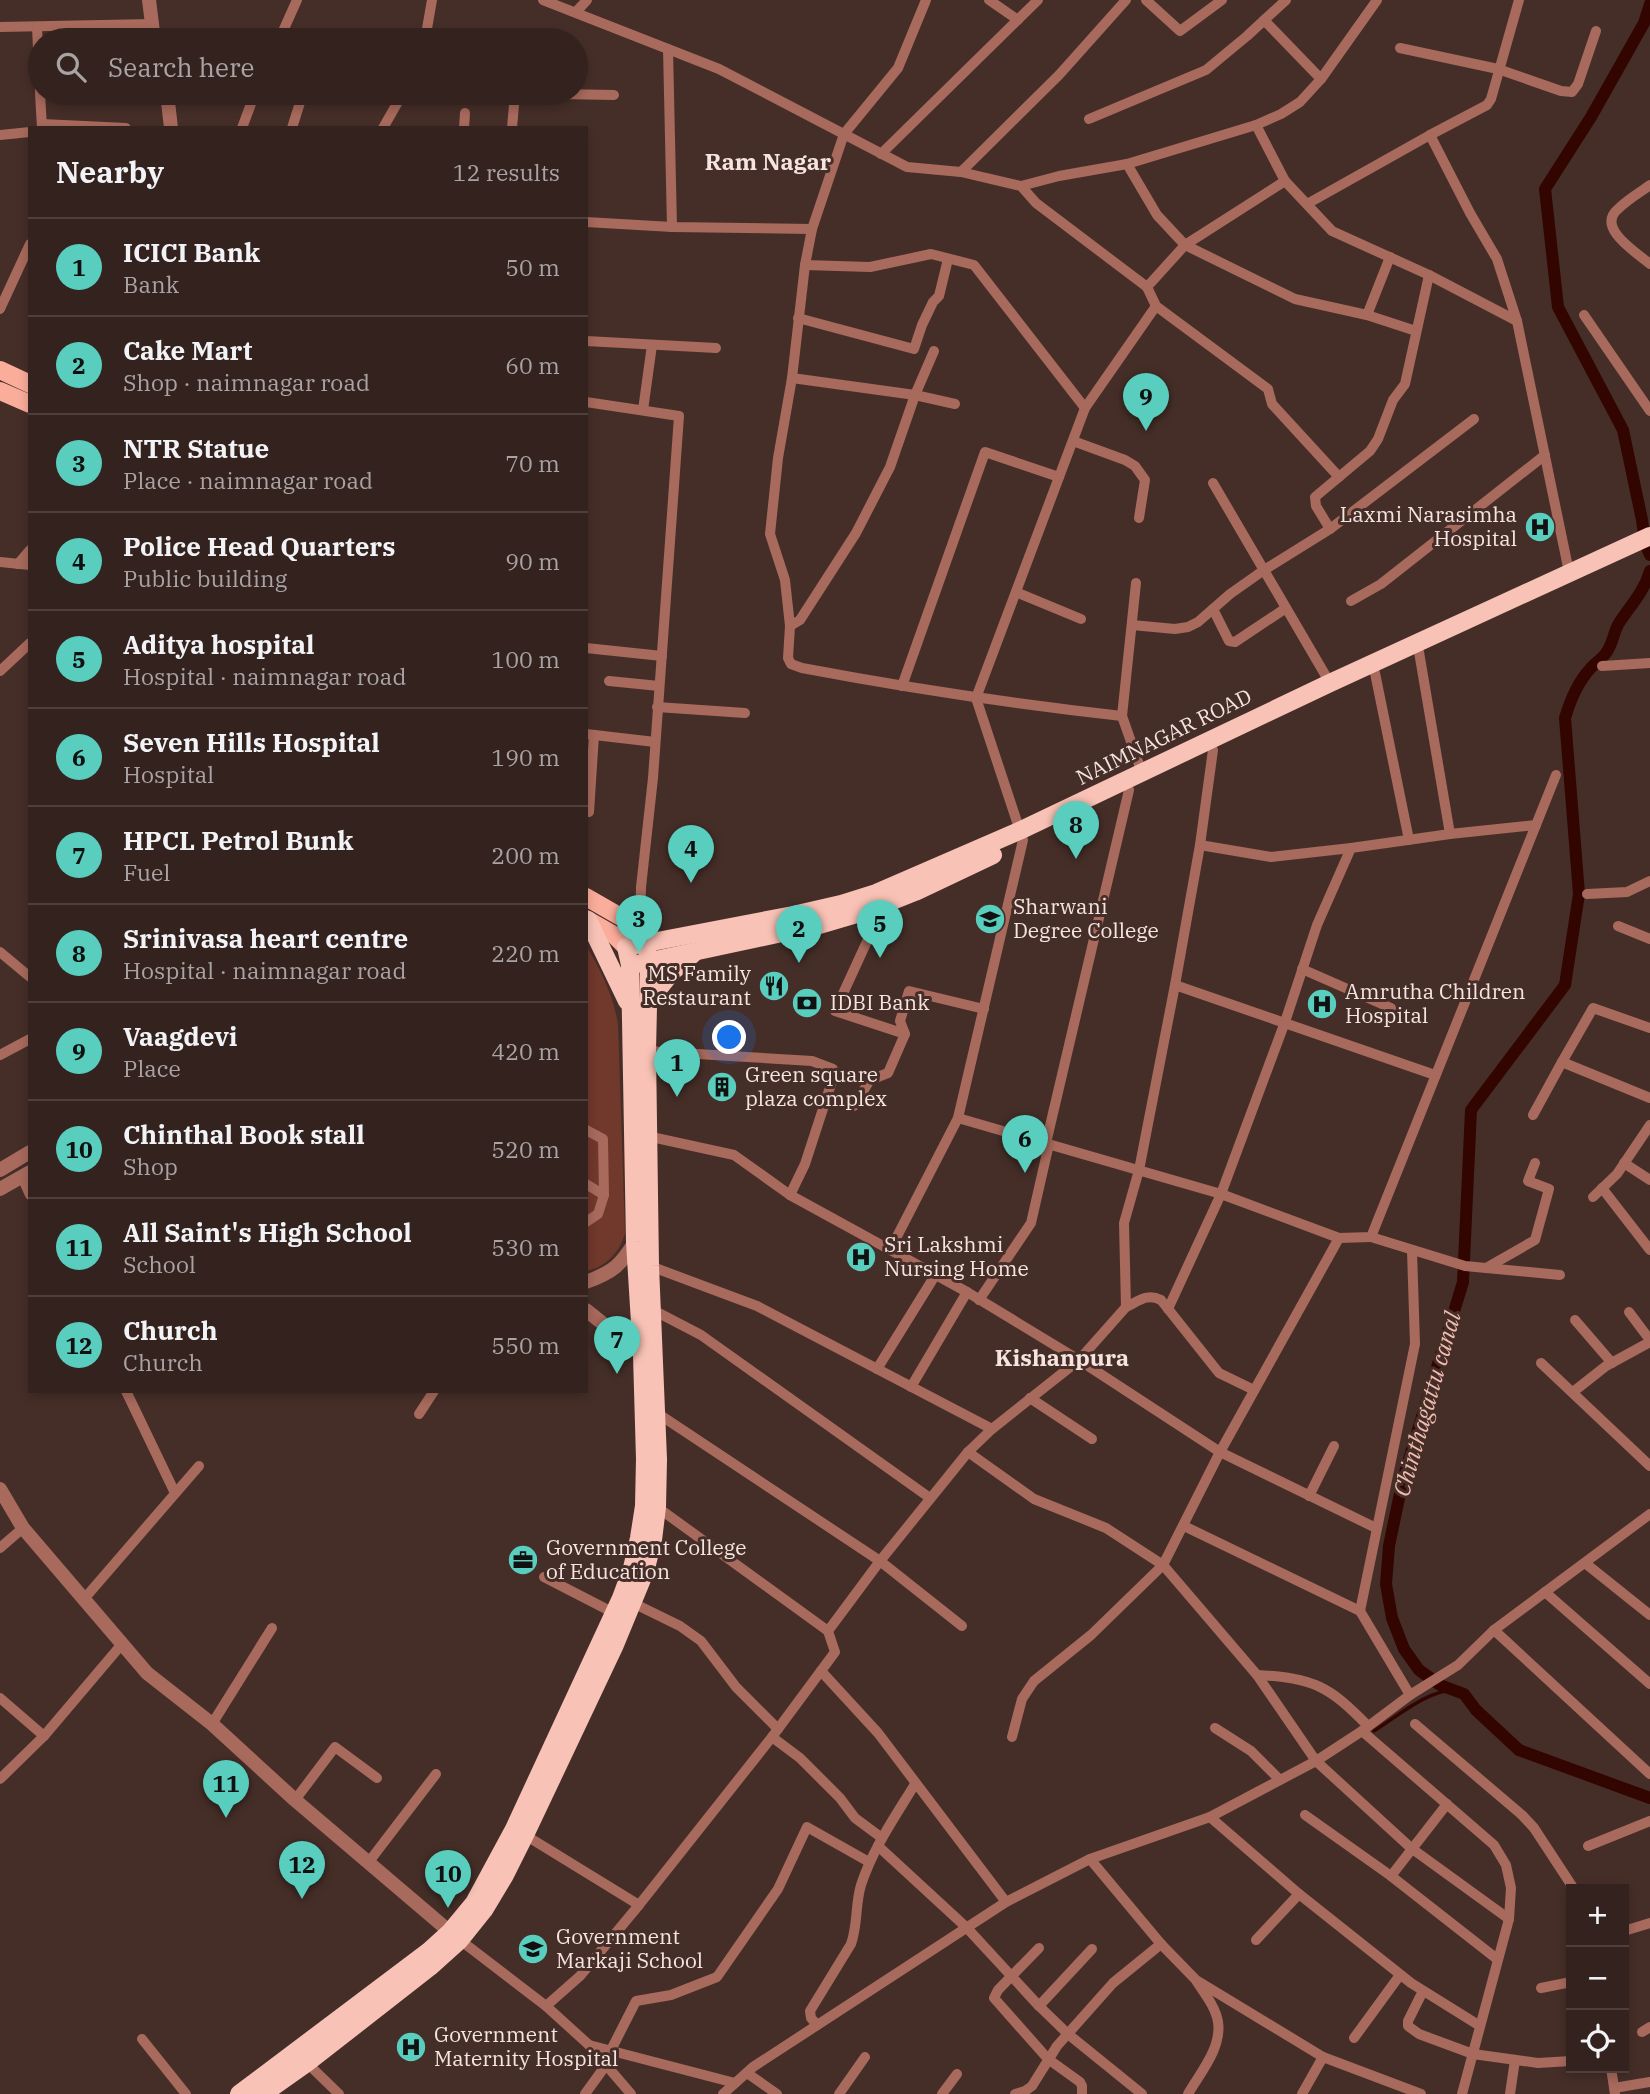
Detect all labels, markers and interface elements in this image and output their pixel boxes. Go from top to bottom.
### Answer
search box [28,28,588,105]
icon: search [52,48,90,86]
text: Search here [108,50,254,84]
district label: Ram Nagar [705,146,832,176]
text: Nearby [56,152,164,191]
text: 12 results [453,157,560,187]
text: ICICI Bank [123,235,260,269]
text: 1 [72,252,86,282]
text: 50 m [505,252,560,282]
text: Bank [123,269,179,299]
text: Cake Mart [123,333,252,367]
text: 2 [72,350,86,380]
text: 60 m [505,350,560,380]
text: Shop · naimnagar road [123,367,370,397]
pin: 9 [1123,373,1169,431]
text: NTR Statue [123,431,269,465]
text: 3 [72,448,86,478]
text: 70 m [505,448,560,478]
text: Place · naimnagar road [123,465,373,495]
place label: Laxmi Narasimha Hospital [1340,500,1517,552]
hospital icon: Laxmi Narasimha Hospital [1523,510,1557,544]
text: Police Head Quarters [123,529,395,563]
text: 4 [72,546,86,576]
text: 90 m [505,546,560,576]
text: Public building [123,563,287,593]
text: Aditya hospital [123,627,314,661]
text: 5 [72,644,86,674]
text: 100 m [491,644,560,674]
text: Hospital · naimnagar road [123,661,406,691]
street label: NAIMNAGAR ROAD [1071,681,1256,791]
text: Seven Hills Hospital [123,725,380,759]
text: 6 [72,742,86,772]
text: 190 m [491,742,560,772]
text: Hospital [123,759,214,789]
pin: 8 [1053,801,1099,859]
text: HPCL Petrol Bunk [123,823,353,857]
pin: 4 [668,825,714,883]
text: 7 [72,840,86,870]
text: 200 m [491,840,560,870]
text: Fuel [123,857,170,887]
place label: Sharwani Degree College [1013,892,1159,944]
pin: 3 [616,895,662,953]
pin: 5 [857,900,903,958]
school or university icon: Sharwani Degree College [973,902,1007,936]
pin: 2 [776,905,822,963]
text: Srinivasa heart centre [123,921,408,955]
text: 8 [72,938,86,968]
text: 220 m [491,938,560,968]
text: Hospital · naimnagar road [123,955,406,985]
place label: MS Family Restaurant [642,959,752,1011]
restaurant icon: MS Family Restaurant [757,969,791,1003]
place label: Amrutha Children Hospital [1345,977,1525,1029]
bank icon: IDBI Bank [790,986,824,1020]
hospital icon: Amrutha Children Hospital [1305,987,1339,1021]
place label: IDBI Bank [830,988,930,1016]
text: Vaagdevi [123,1019,238,1053]
your location [712,1020,746,1054]
text: 9 [72,1036,86,1066]
text: 420 m [491,1036,560,1066]
pin: 1 [654,1039,700,1097]
text: Place [123,1053,181,1083]
place label: Green square plaza complex [745,1060,887,1112]
building icon: Green square plaza complex [705,1070,739,1104]
pin: 6 [1002,1115,1048,1173]
text: Chinthal Book stall [123,1117,365,1151]
text: 10 [65,1134,93,1164]
text: 520 m [491,1134,560,1164]
text: Shop [123,1151,178,1181]
text: All Saint's High School [123,1215,412,1249]
place label: Sri Lakshmi Nursing Home [884,1230,1029,1282]
text: 11 [65,1232,93,1262]
text: 530 m [491,1232,560,1262]
hospital icon: Sri Lakshmi Nursing Home [844,1240,878,1274]
text: School [123,1249,196,1279]
water label: Chinthagattu canal [1385,1308,1467,1499]
text: Church [123,1313,218,1347]
pin: 7 [594,1316,640,1374]
text: 12 [65,1330,93,1360]
text: 550 m [491,1330,560,1360]
district label: Kishanpura [995,1342,1129,1372]
text: Church [123,1347,203,1377]
place label: Government College of Education [546,1533,746,1585]
office icon: Government College of Education [506,1543,540,1577]
pin: 11 [203,1760,249,1818]
pin: 12 [279,1841,325,1899]
pin: 10 [425,1850,471,1908]
map controls [1566,1884,1629,2073]
button: + [1566,1884,1629,1947]
place label: Government Markaji School [556,1922,703,1974]
school or university icon: Government Markaji School [516,1932,550,1966]
button: − [1566,1947,1629,2010]
button: locate [1566,2010,1629,2073]
place label: Government Maternity Hospital [434,2020,618,2072]
hospital icon: Government Maternity Hospital [394,2030,428,2064]

